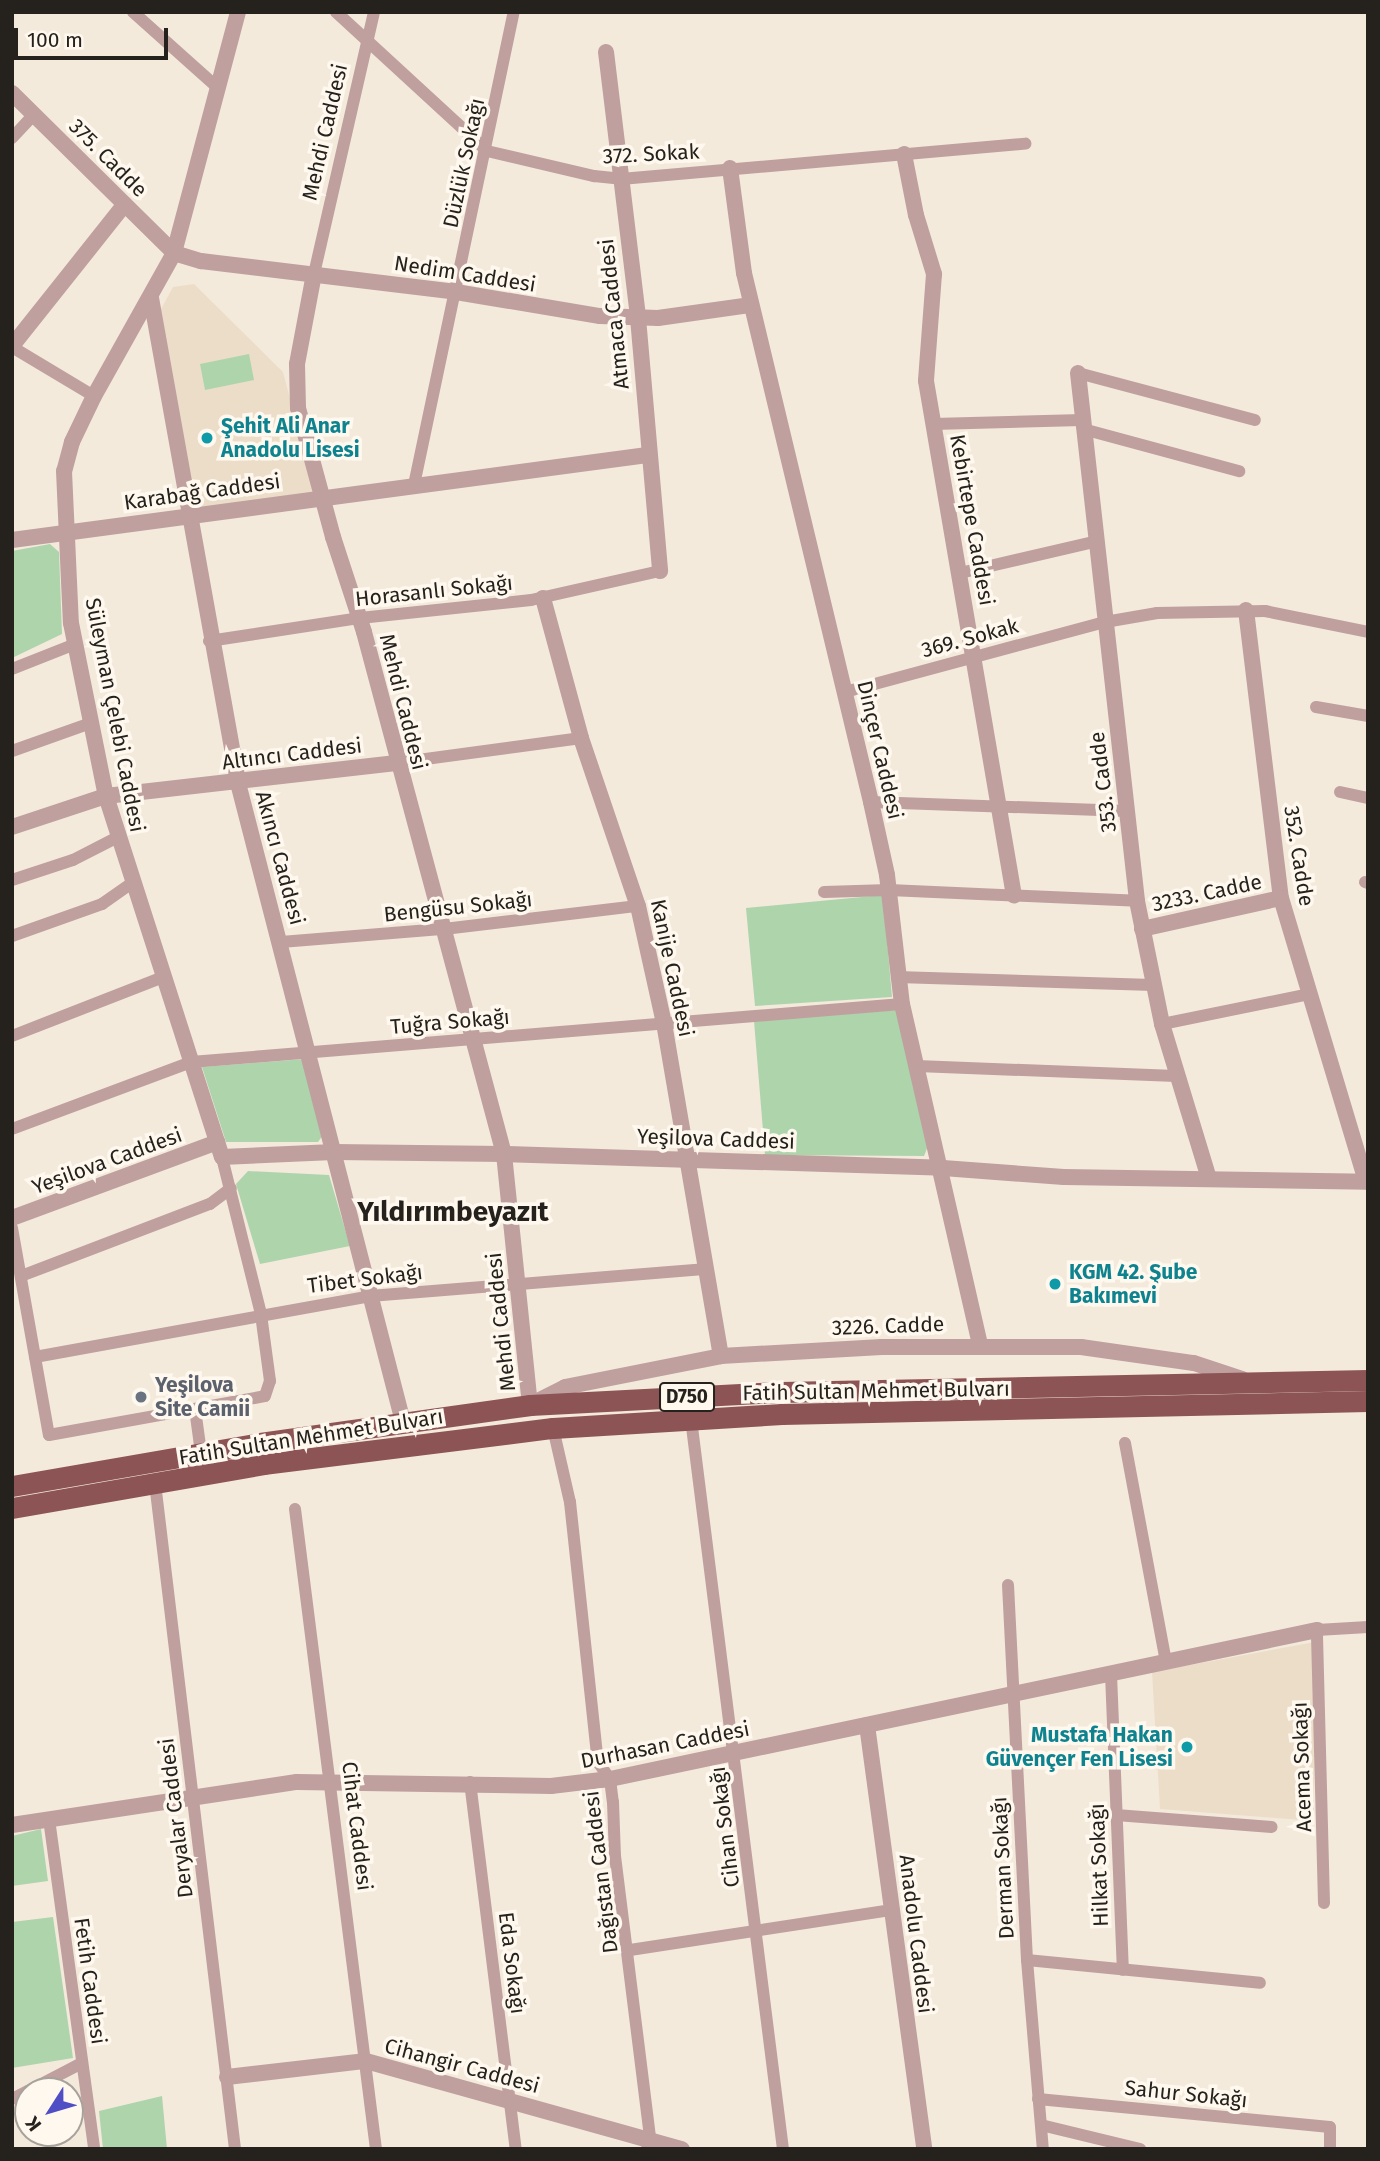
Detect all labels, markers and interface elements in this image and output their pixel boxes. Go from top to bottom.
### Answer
scale bar [18,14,172,58]
text: 100 m [27,27,83,53]
street label: Mehdi Caddesi [297,61,353,203]
street label: Düzlük Sokağı [438,96,490,230]
street label: 375. Cadde [64,114,152,202]
street label: 372. Sokak [602,139,700,169]
street label: Atmaca Caddesi [594,238,634,390]
street label: Nedim Caddesi [392,250,538,298]
place label: Şehit Ali Anar Anadolu Lisesi [221,413,360,463]
marker: Şehit Ali Anar Anadolu Lisesi [199,430,215,446]
street label: Kebirtepe Caddesi [945,432,999,608]
street label: Karabağ Caddesi [122,469,282,515]
street label: Horasanlı Sokağı [354,570,514,612]
street label: Süleyman Çelebi Caddesi [80,596,150,834]
street label: 369. Sokak [919,613,1021,663]
street label: Mehdi Caddesi [374,631,432,773]
street label: Dinçer Caddesi [852,678,908,822]
street label: 353. Cadde [1084,730,1122,834]
street label: Altıncı Caddesi [221,733,363,775]
street label: Akıncı Caddesi [250,788,310,928]
street label: 352. Cadde [1279,804,1319,908]
street label: 3233. Cadde [1150,869,1264,917]
street label: Bengüsu Sokağı [382,887,534,927]
street label: Kanije Caddesi [645,897,699,1039]
street label: Tuğra Sokağı [389,1004,511,1040]
street label: Yeşilova Caddesi [28,1122,186,1200]
street label: Yeşilova Caddesi [637,1124,795,1154]
district label: Yıldırımbeyazıt [357,1195,549,1229]
street label: Mehdi Caddesi [481,1251,521,1393]
street label: Tibet Sokağı [306,1259,424,1299]
place label: KGM 42. Şube Bakımevi [1069,1259,1197,1309]
marker: KGM 42. Şube Bakımevi [1047,1276,1063,1292]
street label: 3226. Cadde [831,1311,945,1341]
place label: Yeşilova Site Camii [155,1372,250,1422]
street label: Fatih Sultan Mehmet Bulvarı [742,1376,1010,1406]
road number: D750 [659,1382,715,1413]
marker: Yeşilova Site Camii [133,1389,149,1405]
street label: Fatih Sultan Mehmet Bulvarı [177,1404,445,1470]
street label: Acema Sokağı [1287,1701,1317,1833]
street label: Durhasan Caddesi [578,1716,752,1774]
place label: Mustafa Hakan Güvençer Fen Lisesi [986,1722,1173,1772]
street label: Deryalar Caddesi [154,1737,198,1899]
marker: Mustafa Hakan Güvençer Fen Lisesi [1179,1739,1195,1755]
street label: Cihat Caddesi [337,1760,377,1892]
street label: Cihan Sokağı [705,1765,745,1889]
street label: Dağıstan Caddesi [579,1789,623,1955]
street label: Derman Sokağı [987,1796,1019,1940]
street label: Hilkat Sokağı [1084,1803,1114,1927]
street label: Anadolu Caddesi [894,1853,938,2015]
street label: Eda Sokağı [493,1911,531,2015]
street label: Fetih Caddesi [69,1916,111,2046]
street label: Cihangir Caddesi [382,2033,542,2099]
street label: Sahur Sokağı [1123,2075,1249,2113]
north arrow [14,2077,84,2147]
text: K [21,2112,46,2135]

